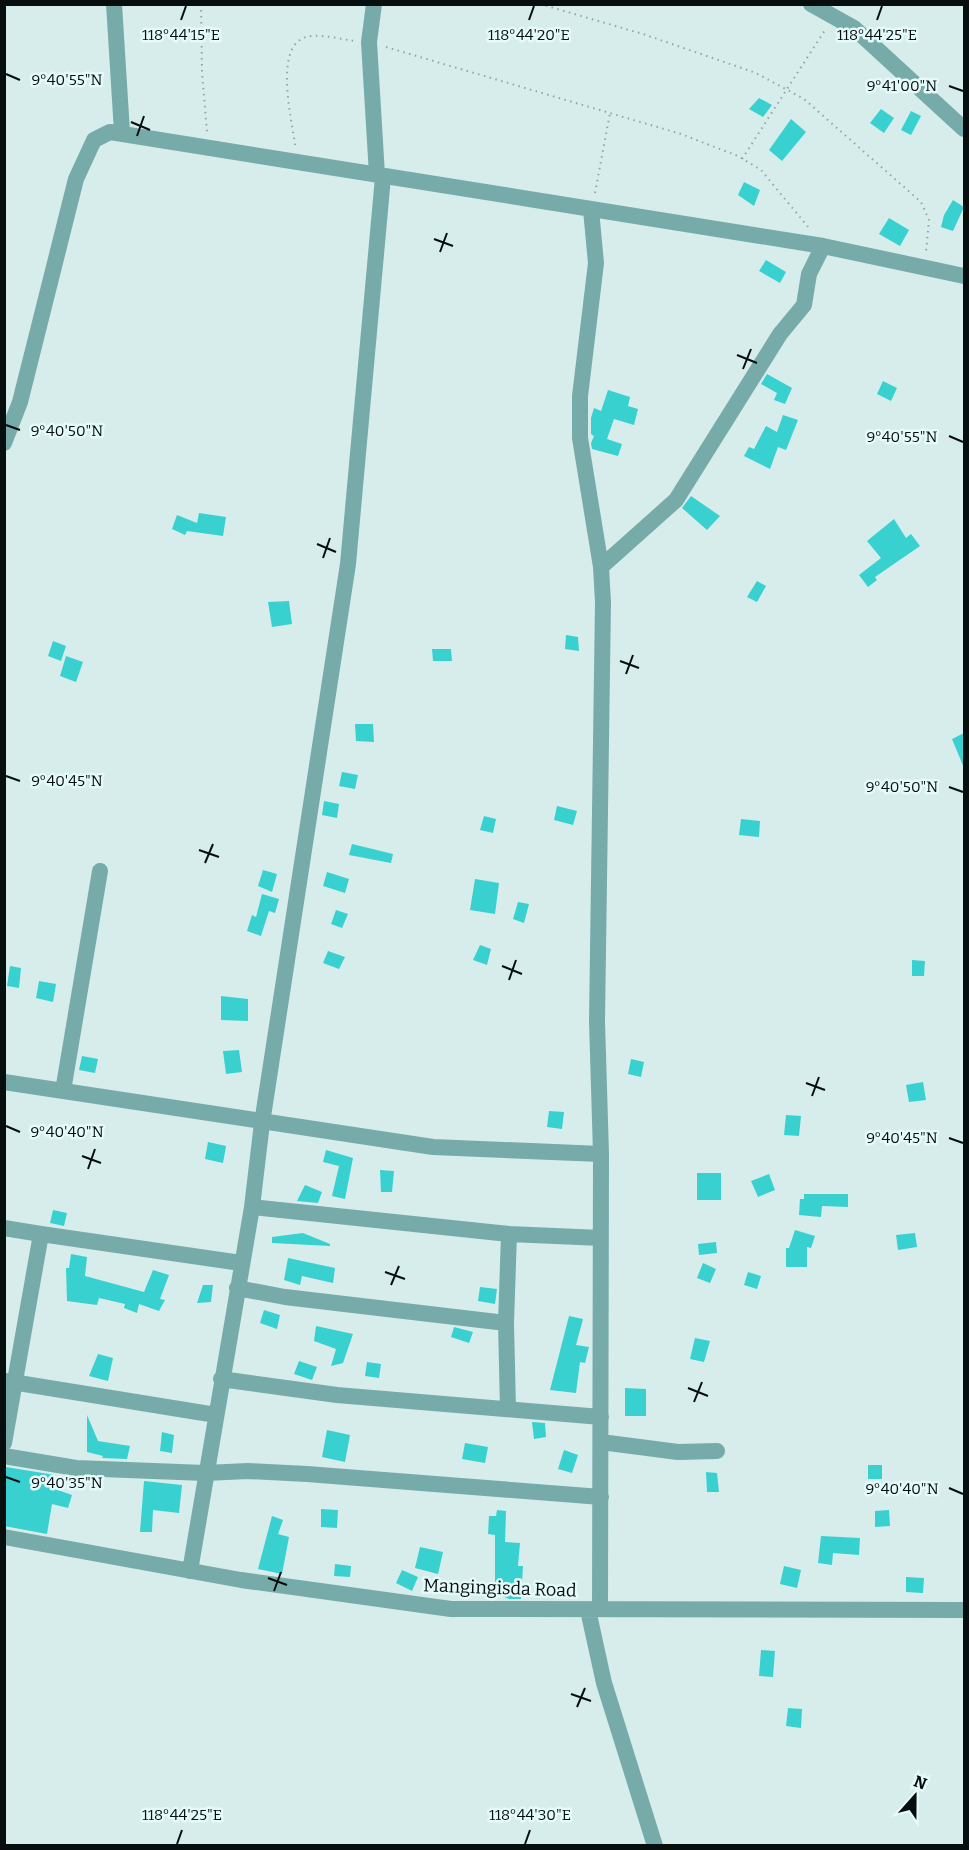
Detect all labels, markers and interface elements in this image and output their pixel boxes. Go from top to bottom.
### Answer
text: 118°44'15"E [142,26,220,44]
text: 118°44'20"E [488,26,570,44]
text: 118°44'25"E [837,26,917,44]
text: 9°40'55"N [32,71,103,89]
text: 9°41'00"N [867,77,937,95]
text: 9°40'50"N [31,422,103,440]
text: 9°40'55"N [867,428,938,446]
text: 9°40'45"N [31,772,103,790]
text: 9°40'50"N [866,778,938,796]
text: 9°40'40"N [30,1123,104,1141]
text: 9°40'45"N [866,1129,938,1147]
text: 9°40'35"N [31,1474,103,1492]
text: 9°40'40"N [865,1480,939,1498]
street label: Mangingisda Road [423,1574,577,1602]
north arrow [885,1766,945,1826]
text: N [911,1771,929,1794]
text: 118°44'25"E [142,1806,222,1824]
text: 118°44'30"E [489,1806,571,1824]

